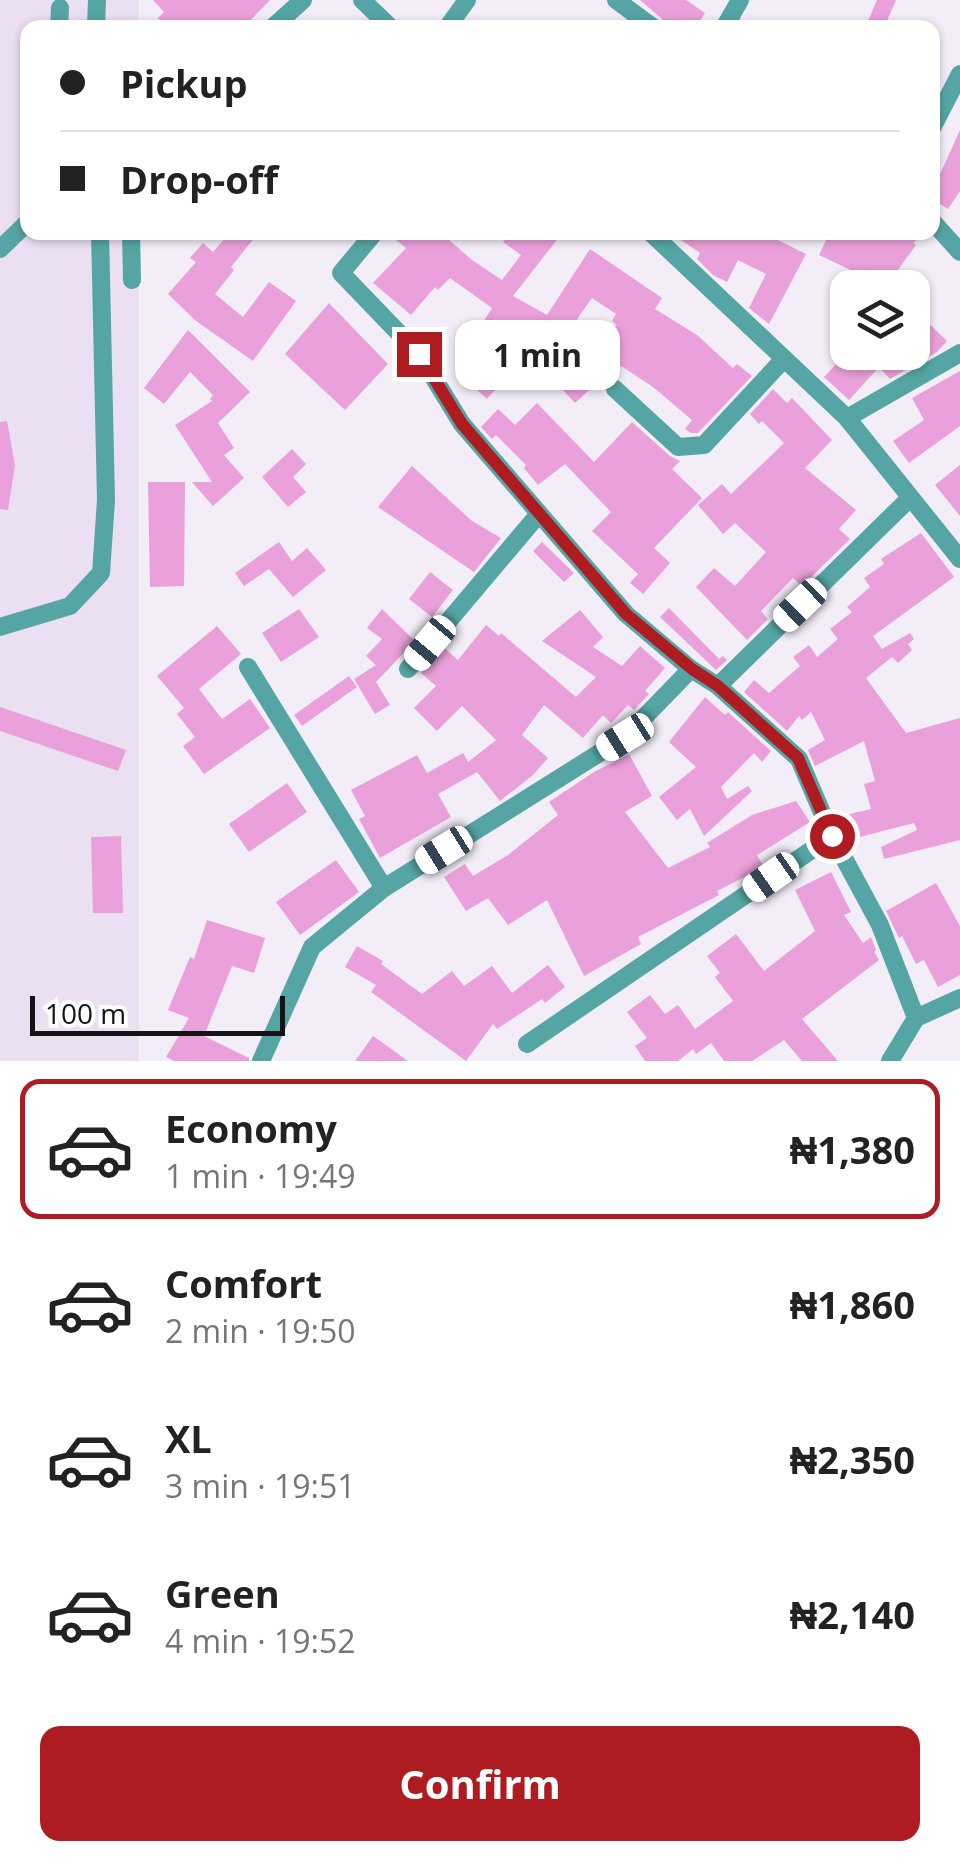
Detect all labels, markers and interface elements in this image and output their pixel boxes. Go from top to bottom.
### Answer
text: Pickup [120,57,248,109]
text: Drop-off [120,153,278,205]
map controls [830,270,930,370]
button: layers [830,270,930,370]
callout: 1 min [454,319,619,389]
route end [397,332,442,377]
text: 1 min [493,333,582,376]
car [768,573,832,637]
car [399,610,461,676]
car [592,708,658,766]
route start [810,814,855,859]
car [411,821,477,879]
car [738,848,804,906]
scale bar [30,991,285,1036]
text: 100 m [45,994,126,1032]
text: Economy [165,1102,337,1154]
icon: car [45,1104,135,1194]
text: ₦1,380 [790,1123,915,1175]
text: 1 min · 19:49 [165,1154,356,1197]
text: Comfort [165,1257,322,1309]
icon: car [45,1259,135,1349]
text: ₦1,860 [790,1278,915,1330]
text: 2 min · 19:50 [165,1309,356,1352]
text: XL [165,1412,212,1464]
icon: car [45,1414,135,1504]
text: ₦2,350 [790,1433,915,1485]
text: 3 min · 19:51 [165,1464,356,1507]
text: Green [165,1567,280,1619]
icon: car [45,1569,135,1659]
text: ₦2,140 [790,1588,915,1640]
text: 4 min · 19:52 [165,1619,356,1662]
button: Confirm [40,1726,920,1841]

